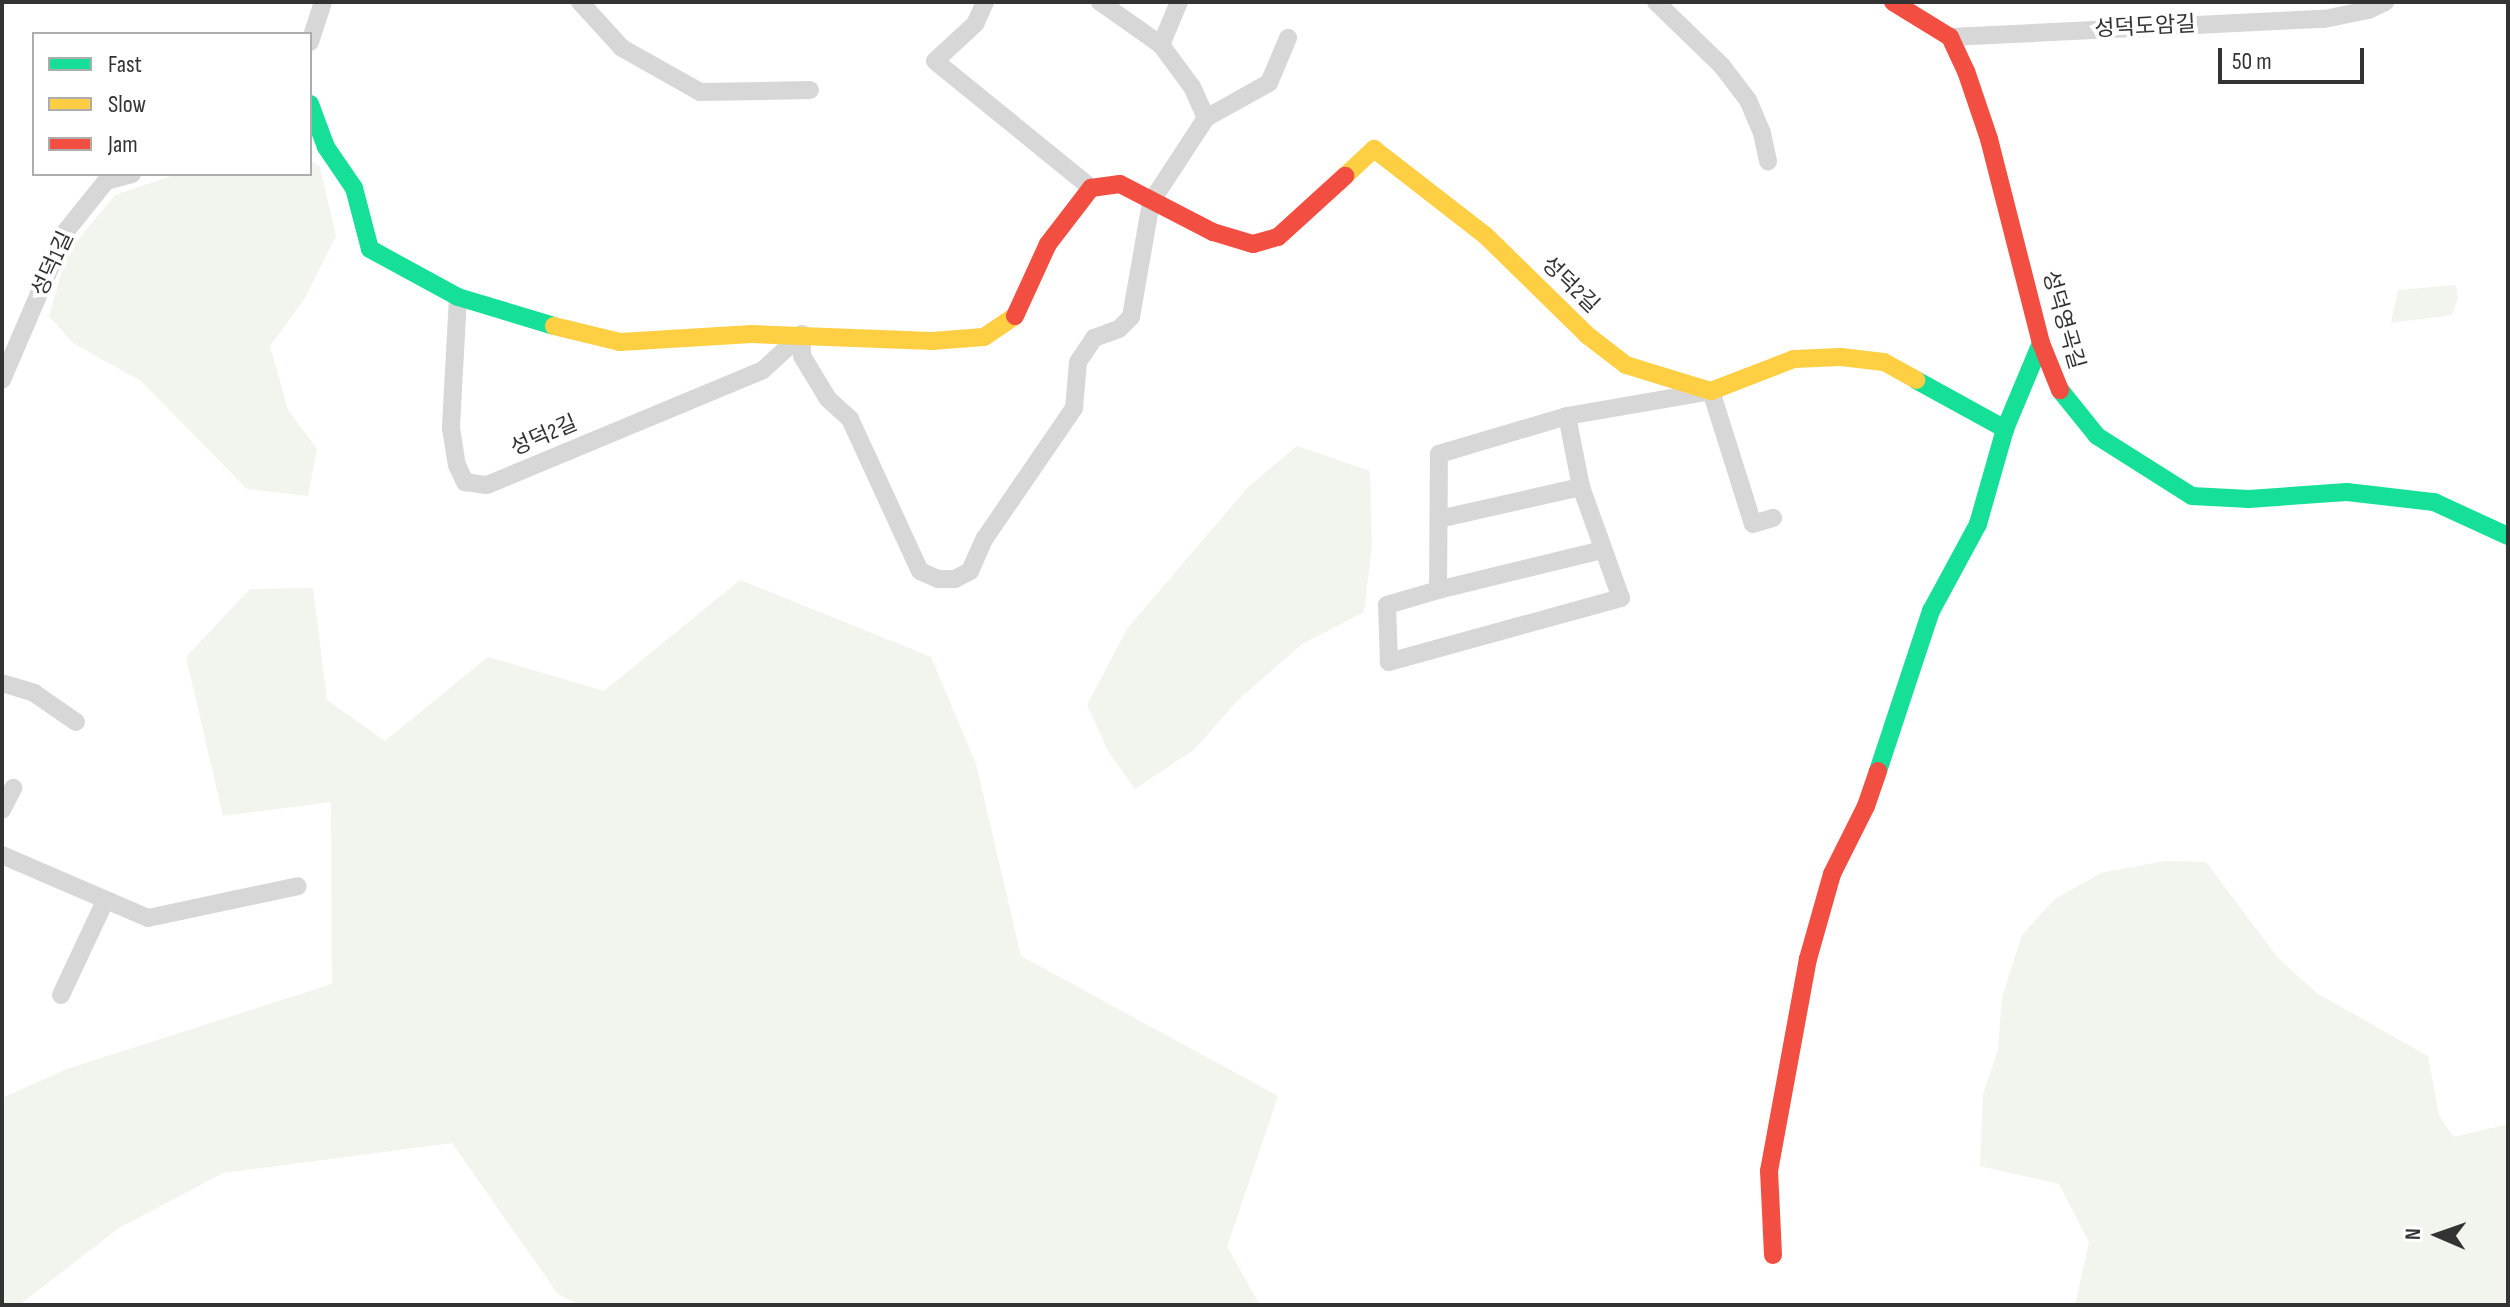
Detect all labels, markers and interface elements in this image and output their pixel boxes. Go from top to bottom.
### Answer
street label: 성덕도암길 [2094,11,2196,43]
legend [32,32,312,176]
scale bar [2222,32,2368,82]
text: 50 m [2232,47,2272,76]
text: Fast [108,50,142,79]
text: Slow [108,90,146,119]
text: Jam [108,130,138,159]
street label: 성덕1길 [27,227,79,301]
street label: 성덕2길 [1536,251,1604,319]
street label: 성덕영곡길 [2036,268,2090,372]
street label: 성덕2길 [507,410,581,462]
north arrow [2398,1195,2478,1275]
text: N [2400,1228,2427,1240]

